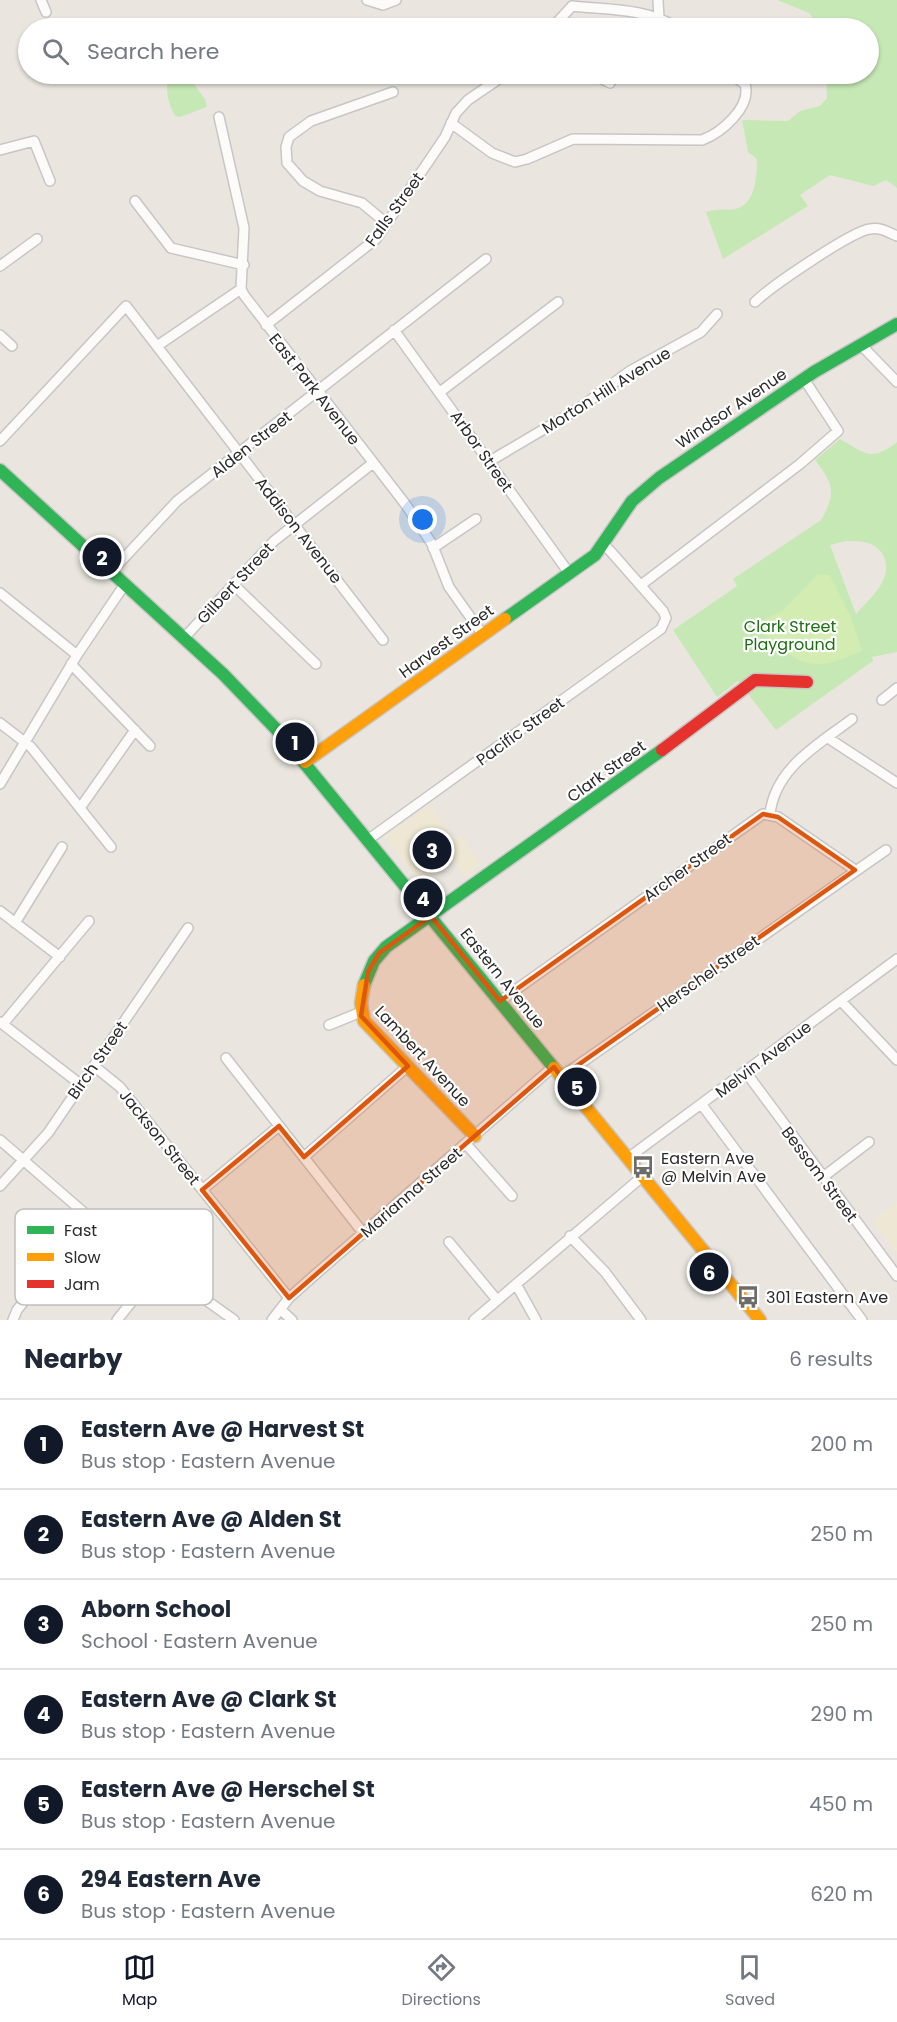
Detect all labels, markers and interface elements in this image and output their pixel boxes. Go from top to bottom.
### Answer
search box [18,18,879,84]
icon: search [39,35,72,68]
text: Search here [87,36,220,67]
street label: Falls Street [360,168,429,251]
street label: East Park Avenue [264,329,366,450]
street label: Morton Hill Avenue [538,341,675,439]
street label: Windsor Avenue [671,363,791,454]
street label: Alden Street [206,405,297,483]
street label: Arbor Street [445,406,518,497]
street label: Addison Avenue [250,472,348,588]
your location [408,505,437,534]
pin: 2 [82,534,122,580]
street label: Gilbert Street [192,537,279,629]
street label: Harvest Street [394,599,499,684]
park label: Clark Street Playground [744,615,836,656]
street label: Pacific Street [472,692,569,771]
pin: 1 [276,720,314,764]
street label: Clark Street [562,735,651,808]
pin: 3 [412,828,452,872]
street label: Archer Street [639,828,736,907]
pin: 4 [404,876,442,920]
street label: Eastern Avenue [455,923,551,1034]
street label: Herschel Street [652,929,764,1017]
street label: Lambert Avenue [370,1001,476,1112]
street label: Birch Street [62,1016,133,1104]
street label: Melvin Avenue [710,1016,816,1103]
pin: 5 [558,1064,596,1110]
street label: Jackson Street [114,1085,206,1190]
street label: Bessom Street [776,1122,863,1227]
street label: Marianna Street [356,1142,467,1243]
place label: Eastern Ave @ Melvin Ave [661,1147,766,1188]
bus stop icon: Eastern Ave @ Melvin Ave [630,1154,656,1180]
legend [15,1209,213,1305]
text: Fast [64,1219,97,1242]
text: Slow [64,1246,101,1269]
pin: 6 [690,1250,728,1294]
text: Jam [64,1273,100,1296]
bus stop icon: 301 Eastern Ave [735,1284,761,1310]
place label: 301 Eastern Ave [766,1286,888,1309]
text: Nearby [24,1341,122,1377]
text: 6 results [789,1345,873,1373]
text: Eastern Ave @ Harvest St [81,1414,364,1445]
text: 1 [40,1430,47,1458]
text: 200 m [810,1430,873,1458]
text: Bus stop · Eastern Avenue [81,1447,335,1475]
text: Eastern Ave @ Alden St [81,1504,341,1535]
text: 2 [38,1520,49,1548]
text: 250 m [810,1520,873,1548]
text: Bus stop · Eastern Avenue [81,1537,335,1565]
text: Aborn School [81,1594,231,1625]
text: 3 [37,1610,50,1638]
text: 250 m [810,1610,873,1638]
text: School · Eastern Avenue [81,1627,318,1655]
text: Eastern Ave @ Clark St [81,1684,336,1715]
text: 4 [37,1700,50,1728]
text: 290 m [810,1700,873,1728]
text: Bus stop · Eastern Avenue [81,1717,335,1745]
text: Eastern Ave @ Herschel St [81,1774,375,1805]
text: 5 [37,1790,50,1818]
text: 450 m [809,1790,873,1818]
text: Bus stop · Eastern Avenue [81,1807,335,1835]
text: 294 Eastern Ave [81,1864,261,1895]
text: 6 [37,1880,50,1908]
text: 620 m [810,1880,873,1908]
text: Bus stop · Eastern Avenue [81,1897,335,1925]
tab: Map [122,1951,157,2012]
tab: Directions [402,1951,481,2012]
tab: Saved [725,1951,775,2012]

